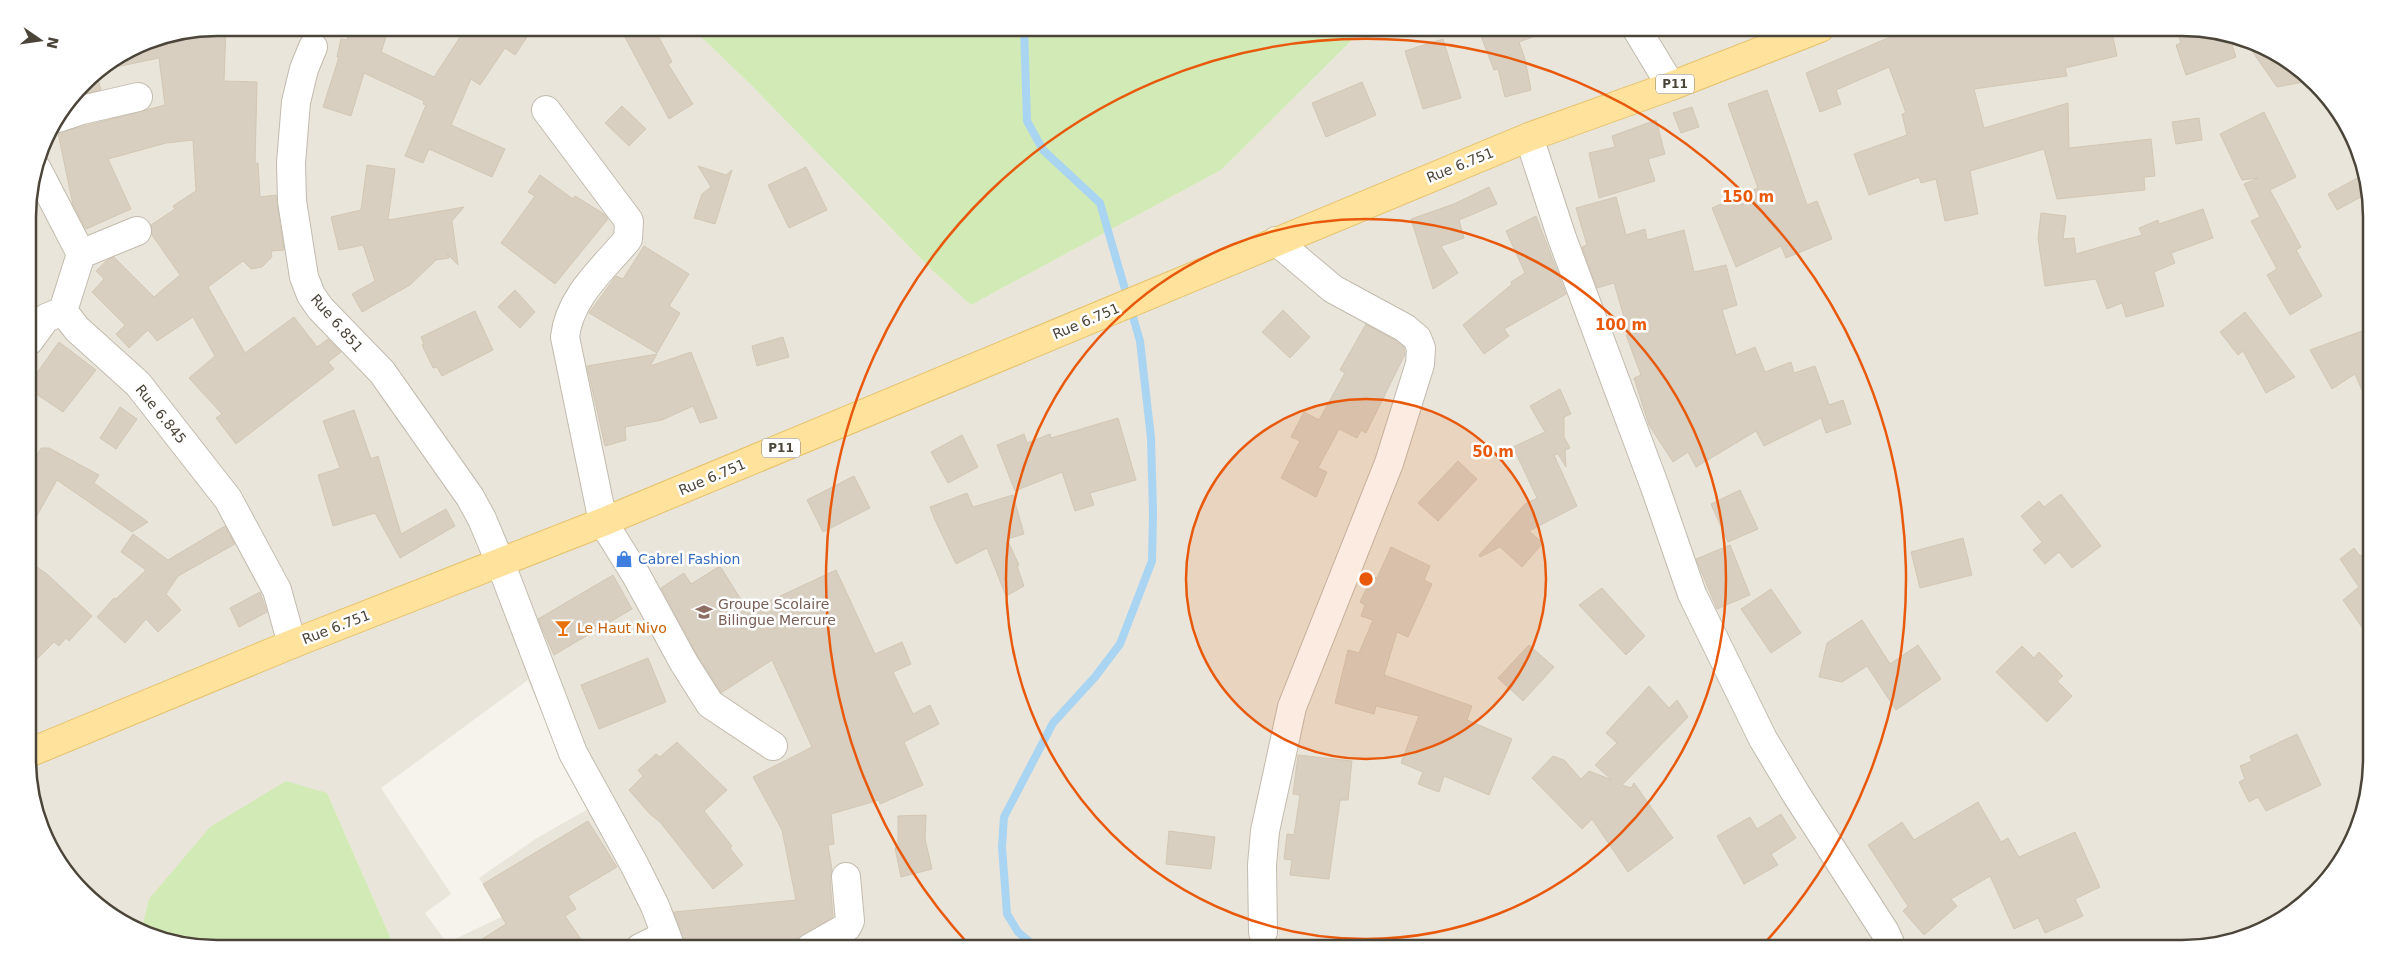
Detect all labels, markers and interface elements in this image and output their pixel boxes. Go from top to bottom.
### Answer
north arrow [15,15,65,65]
text: N [44,35,62,50]
road number: P11 [1656,74,1694,94]
street label: Rue 6.751 [1424,144,1496,186]
text: 150 m [1722,188,1774,206]
street label: Rue 6.851 [308,291,366,355]
street label: Rue 6.751 [1050,300,1122,342]
text: 100 m [1595,316,1647,334]
street label: Rue 6.845 [132,381,190,447]
road number: P11 [762,438,800,458]
text: 50 m [1472,443,1514,461]
street label: Rue 6.751 [676,456,748,498]
shop icon: Cabrel Fashion [614,549,634,569]
place label: Cabrel Fashion [638,551,740,567]
centre of rings [1357,570,1375,588]
place label: Groupe Scolaire Bilingue Mercure [718,596,836,628]
school or university icon: Groupe Scolaire Bilingue Mercure [694,602,714,622]
street label: Rue 6.751 [300,607,372,647]
bar icon: Le Haut Nivo [553,618,573,638]
place label: Le Haut Nivo [577,620,667,636]

